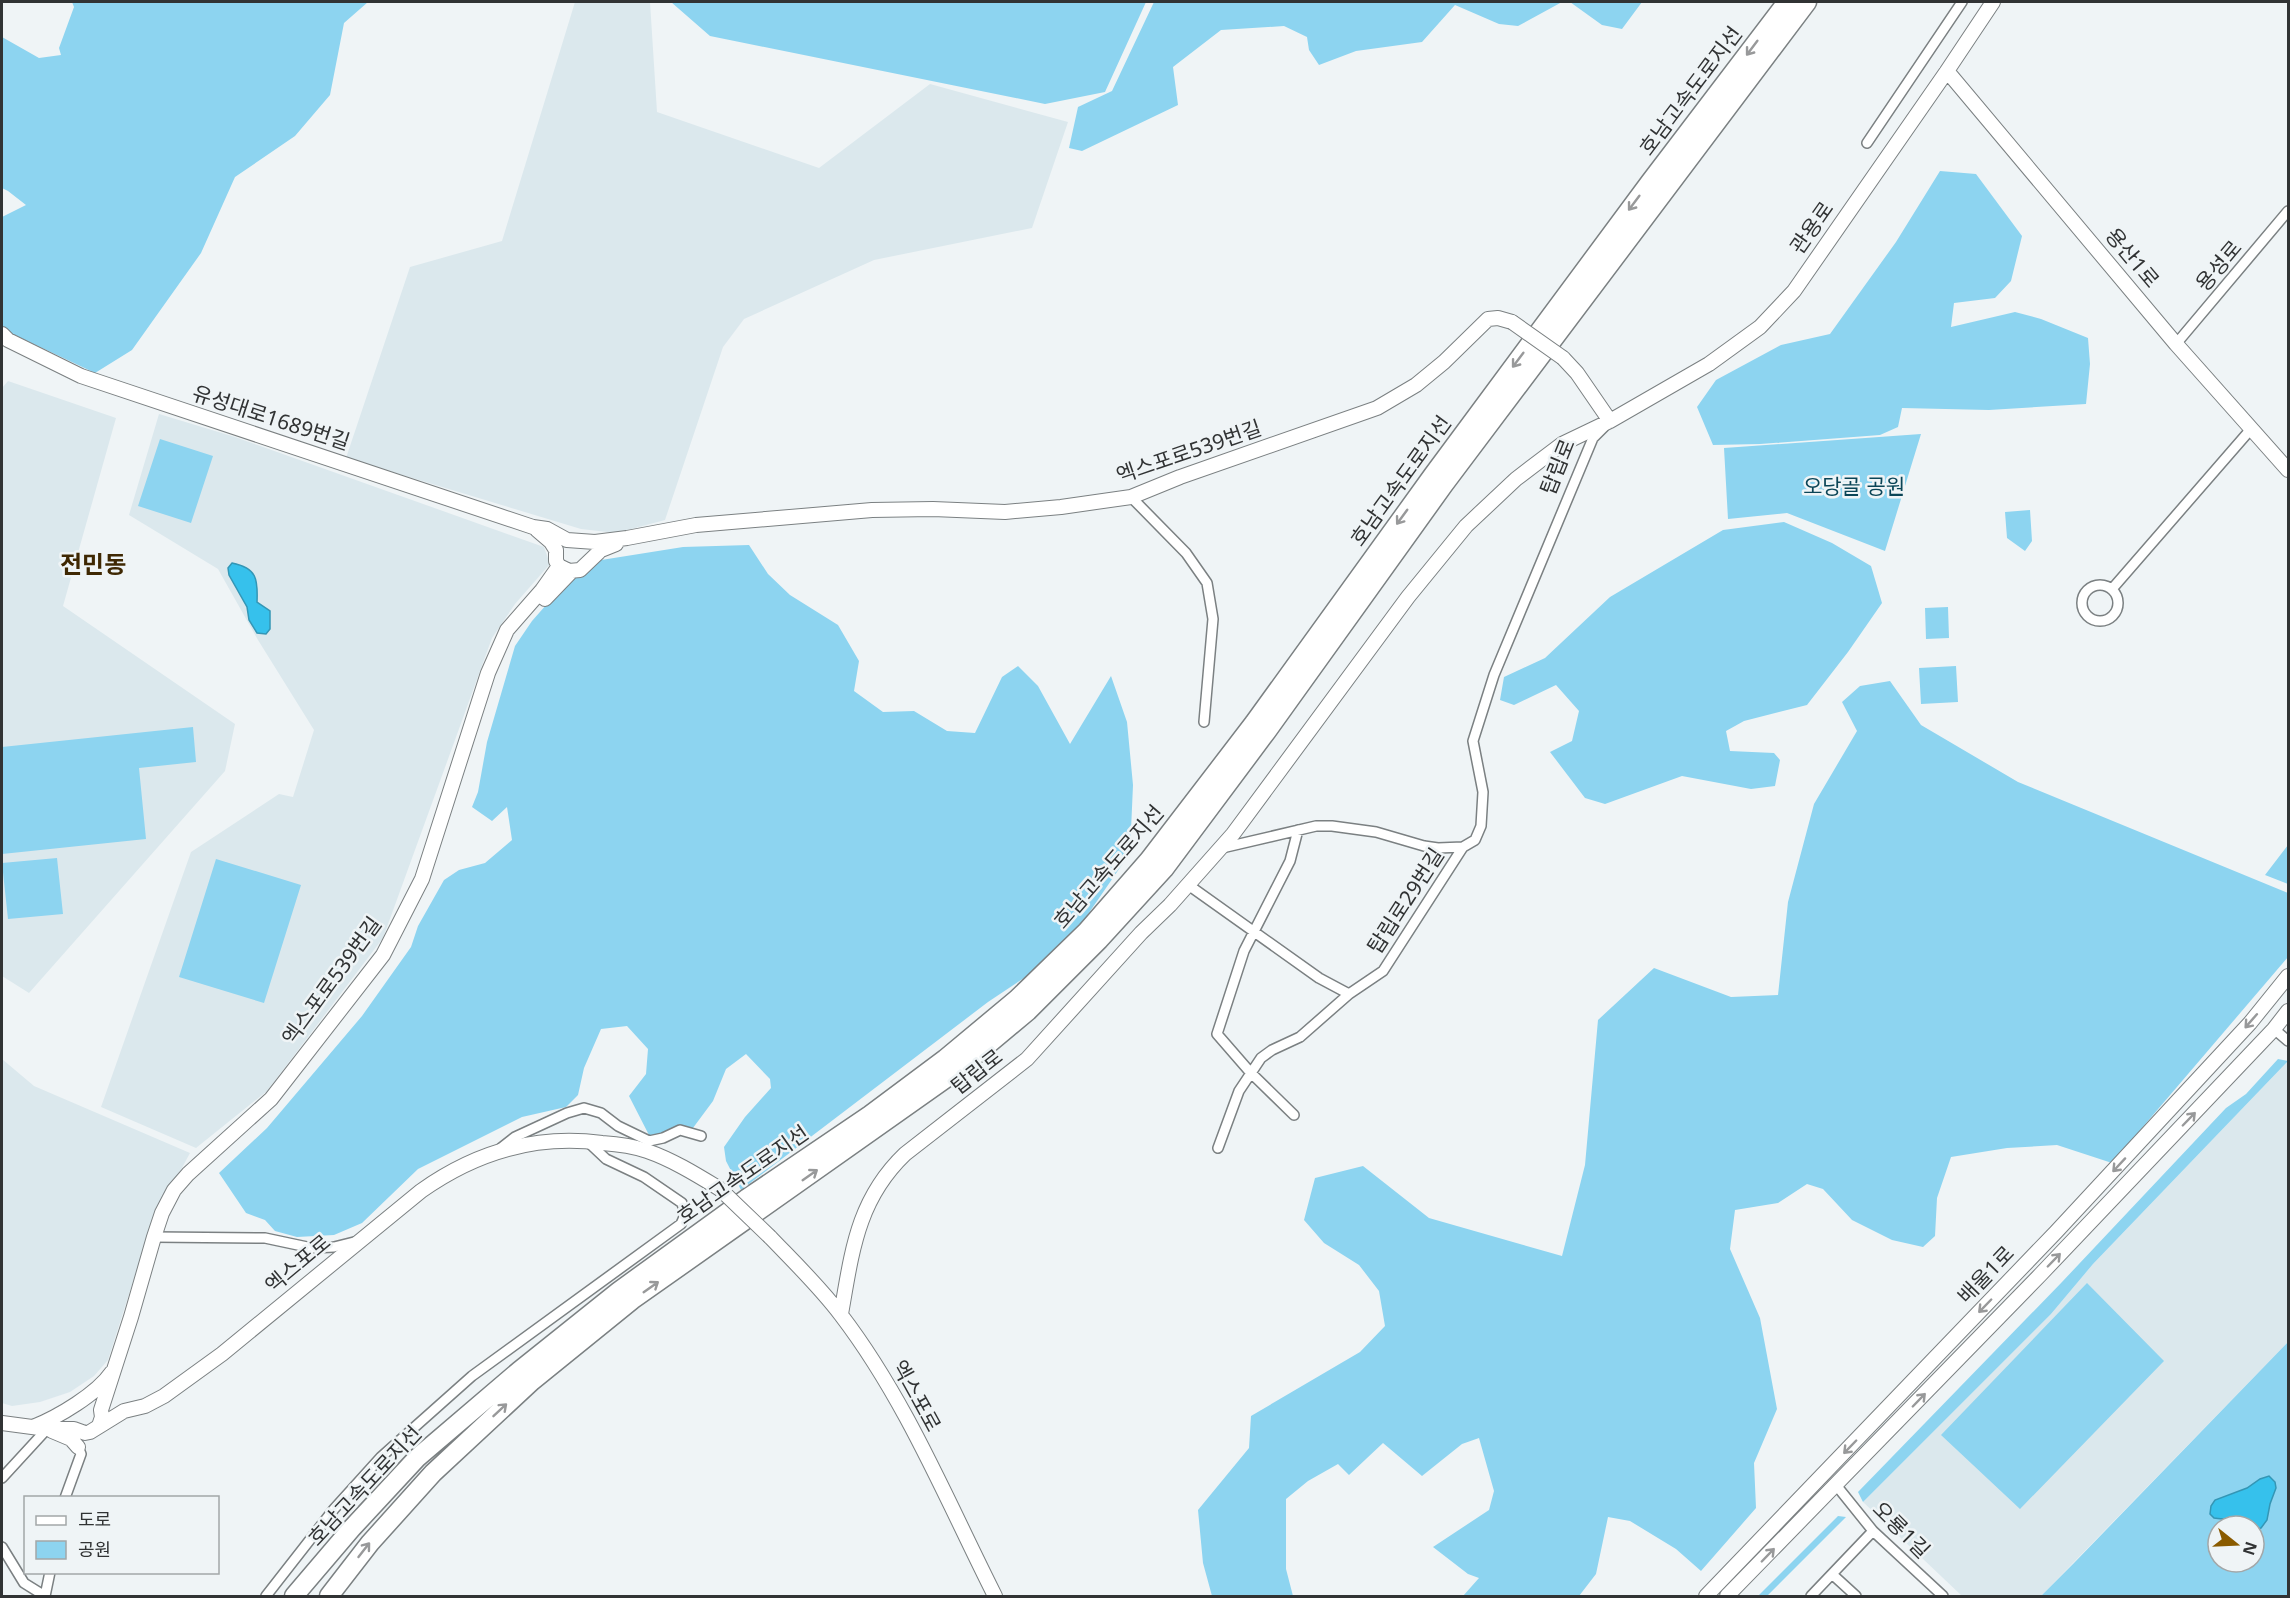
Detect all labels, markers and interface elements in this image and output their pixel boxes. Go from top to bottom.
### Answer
street label: 호남고속도로지선 [1633,20,1748,161]
one-way arrow [1745,40,1758,56]
one-way arrow [1628,195,1640,211]
street label: 관용로 [1783,196,1839,259]
street label: 용산1로 [2100,222,2166,293]
street label: 용성로 [2189,234,2248,297]
one-way arrow [1512,352,1525,368]
street label: 유성대로1689번길 [189,378,354,456]
street label: 호남고속도로지선 [1343,410,1457,551]
street label: 엑스포로539번길 [1112,413,1265,489]
street label: 탑립로 [1533,435,1581,499]
park label: 오당골 공원 [1803,472,1905,500]
one-way arrow [1396,509,1408,525]
district label: 전민동 [60,547,126,580]
street label: 호남고속도로지선 [1047,799,1170,934]
street label: 탑립로29번길 [1361,842,1450,959]
street label: 엑스포로539번길 [275,911,387,1050]
one-way arrow [2244,1013,2258,1028]
street label: 탑립로 [945,1042,1008,1100]
one-way arrow [2182,1111,2196,1126]
street label: 호남고속도로지선 [671,1118,814,1230]
one-way arrow [2112,1157,2126,1172]
one-way arrow [802,1169,818,1181]
street label: 엑스포로 [259,1228,336,1299]
street label: 배울1로 [1951,1239,2020,1309]
one-way arrow [2047,1253,2061,1268]
one-way arrow [642,1281,658,1293]
one-way arrow [1978,1299,1992,1314]
street label: 엑스포로 [886,1355,948,1436]
one-way arrow [1911,1392,1926,1407]
one-way arrow [492,1404,507,1418]
street label: 호남고속도로지선 [301,1419,427,1551]
one-way arrow [1843,1439,1857,1454]
street label: 오룡1길 [1867,1495,1936,1564]
legend [24,1496,219,1574]
text: 도로 [78,1507,111,1531]
north arrow [2206,1514,2266,1574]
text: 공원 [78,1537,111,1561]
text: N [2238,1539,2263,1558]
one-way arrow [358,1542,371,1558]
one-way arrow [1761,1547,1775,1562]

